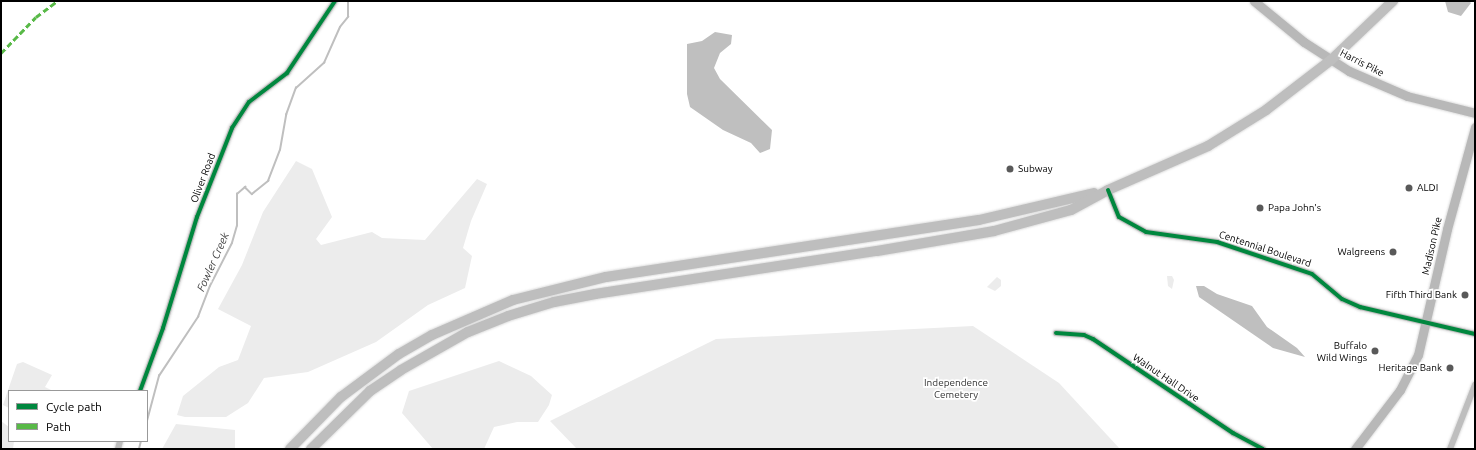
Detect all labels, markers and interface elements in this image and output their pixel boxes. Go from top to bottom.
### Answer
street label: Harris Pike [1338,47,1386,79]
street label: Oliver Road [188,151,218,205]
place label: Subway [1018,163,1052,175]
marker: Subway [1005,164,1015,174]
place label: ALDI [1417,182,1438,194]
marker: ALDI [1404,183,1414,193]
place label: Papa John's [1268,202,1321,214]
marker: Papa John's [1255,203,1265,213]
street label: Madison Pike [1420,216,1444,276]
street label: Centennial Boulevard [1217,228,1313,270]
water label: Fowler Creek [194,230,232,294]
place label: Walgreens [1338,246,1385,258]
marker: Walgreens [1388,247,1398,257]
place label: Fifth Third Bank [1386,289,1457,301]
marker: Fifth Third Bank [1460,290,1470,300]
place label: Buffalo Wild Wings [1317,339,1367,362]
marker: Buffalo Wild Wings [1370,346,1380,356]
street label: Walnut Hall Drive [1130,351,1202,405]
place label: Heritage Bank [1378,362,1442,374]
marker: Heritage Bank [1445,363,1455,373]
park label: Independence Cemetery [924,376,988,400]
legend [8,390,148,442]
text: Cycle path [46,400,102,413]
text: Path [46,420,71,433]

